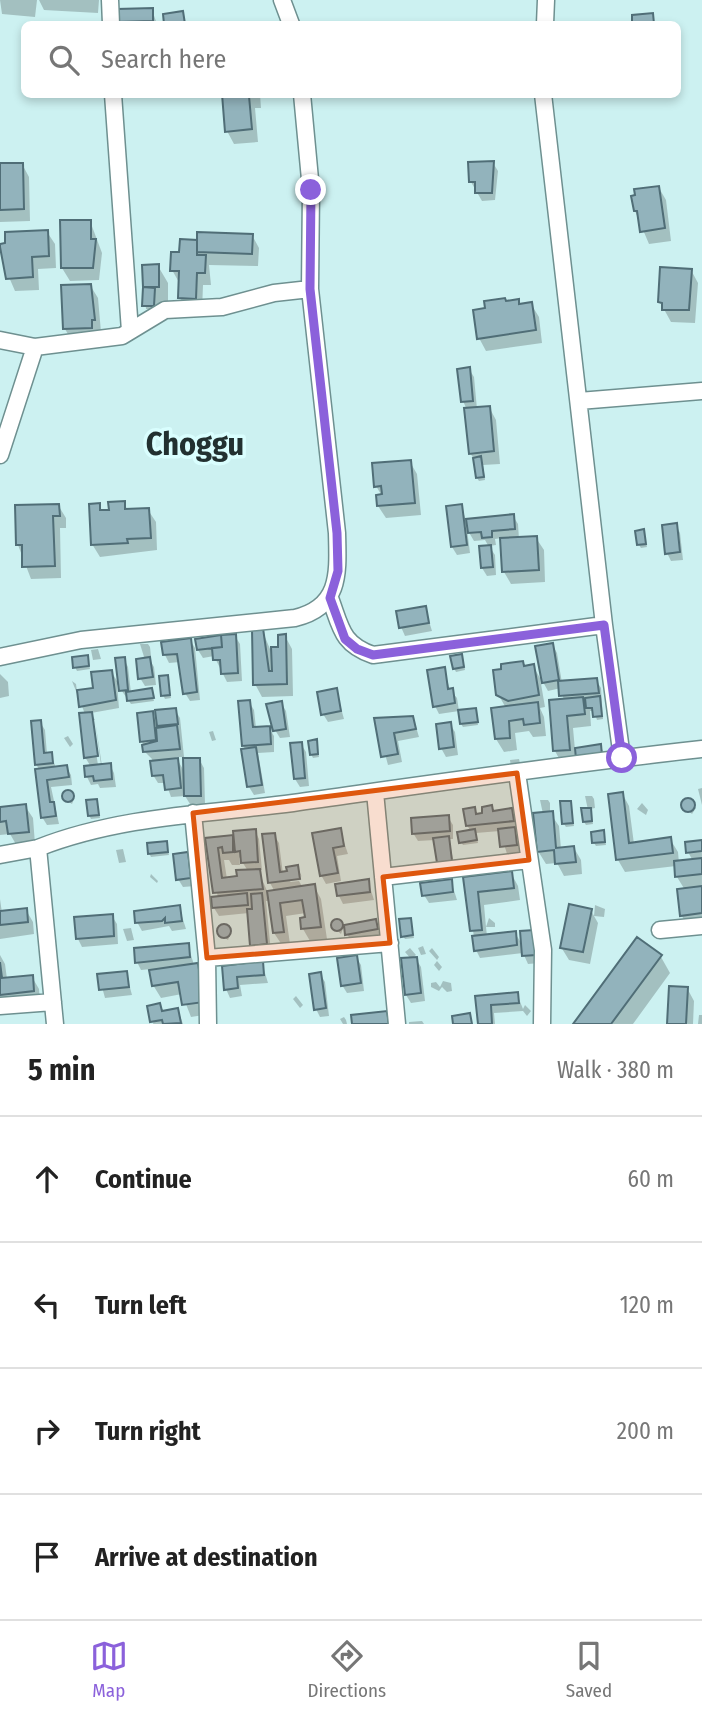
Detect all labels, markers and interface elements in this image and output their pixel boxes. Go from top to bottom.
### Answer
search box [21,21,681,98]
icon: search [45,41,83,79]
text: Search here [101,44,226,75]
route end [295,174,326,205]
district label: Choggu [146,425,244,463]
route start [606,742,637,773]
text: 5 min [28,1052,95,1088]
text: Walk · 380 m [557,1056,674,1084]
icon: ahead [28,1160,66,1198]
text: Continue [95,1164,192,1195]
text: 60 m [628,1165,674,1193]
icon: left [28,1286,66,1324]
text: Turn left [95,1290,187,1321]
text: 120 m [620,1291,674,1319]
icon: right [28,1412,66,1450]
text: Turn right [95,1416,201,1447]
text: 200 m [617,1417,674,1445]
icon: arrive [28,1538,66,1576]
text: Arrive at destination [95,1542,318,1573]
tab: Map [90,1637,128,1702]
tab: Directions [308,1637,386,1702]
tab: Saved [566,1637,612,1702]

